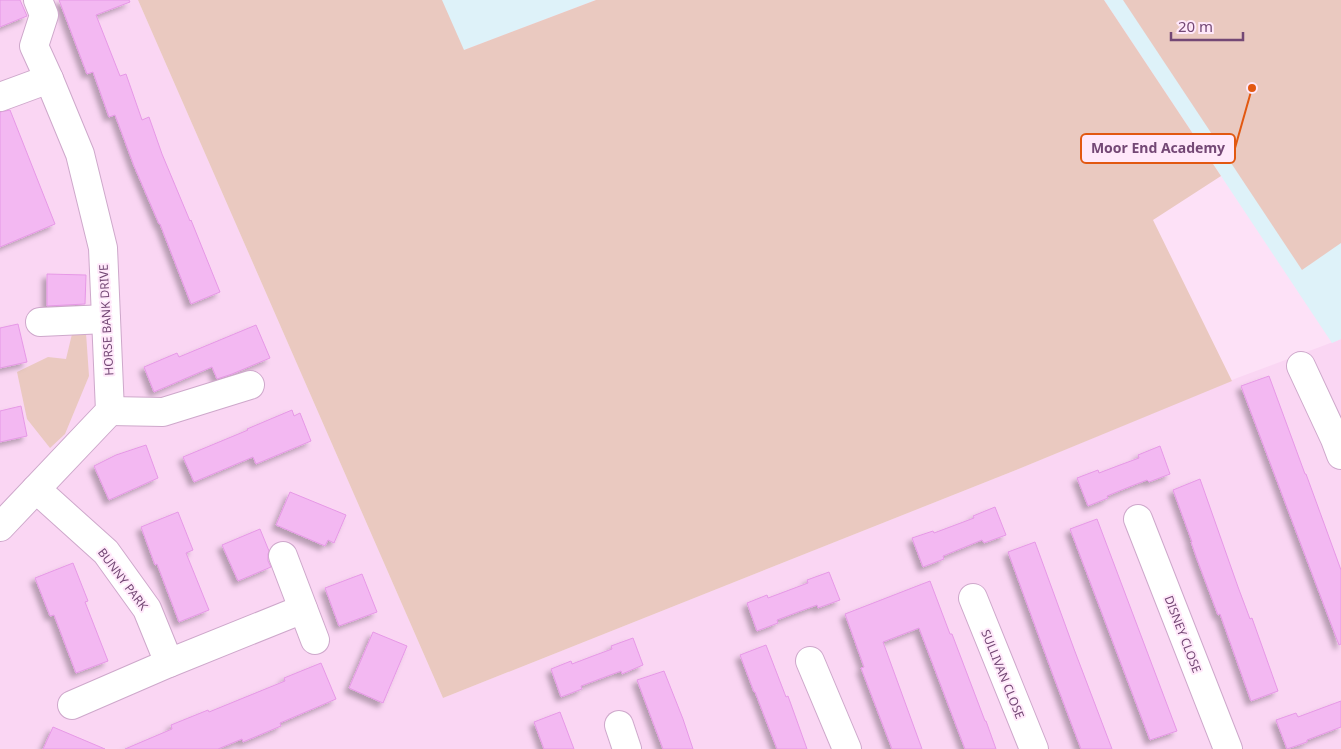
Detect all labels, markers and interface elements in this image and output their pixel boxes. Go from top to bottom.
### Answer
scale bar [1171,10,1244,42]
text: 20 m [1178,16,1213,36]
callout: Moor End Academy [1081,134,1235,163]
text: Moor End Academy [1091,138,1225,157]
street label: HORSE BANK DRIVE [95,264,117,376]
street label: BUNNY PARK [94,544,152,614]
street label: DISNEY CLOSE [1160,593,1206,675]
street label: SULLIVAN CLOSE [977,627,1029,721]

